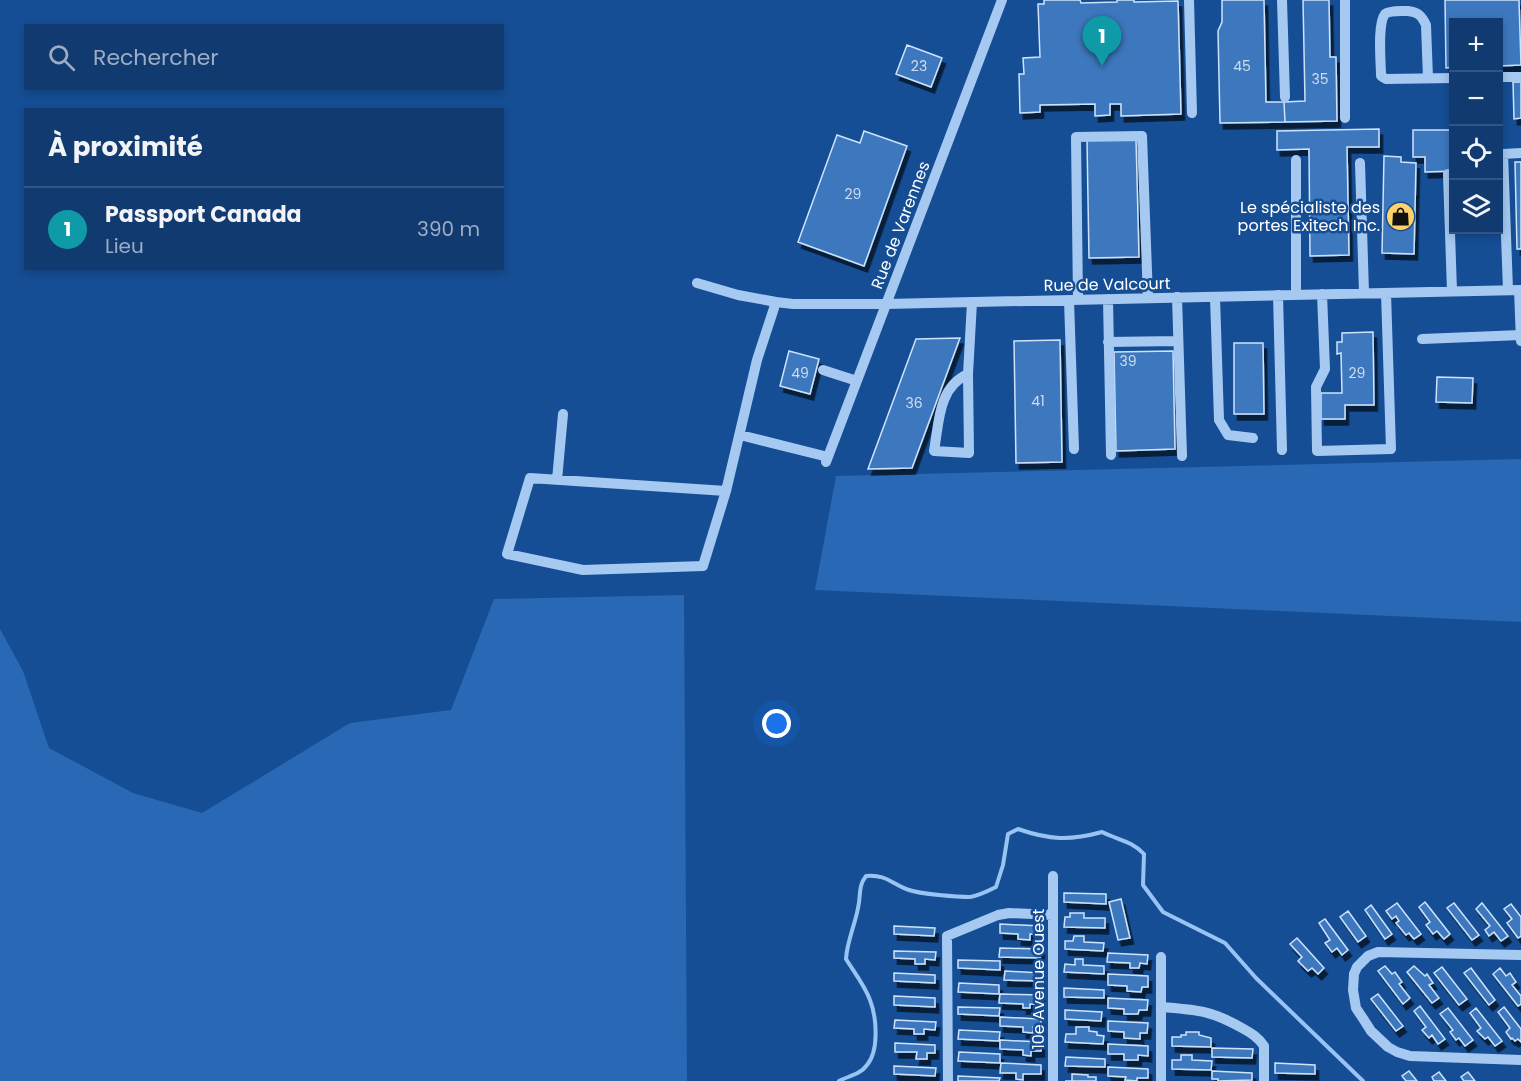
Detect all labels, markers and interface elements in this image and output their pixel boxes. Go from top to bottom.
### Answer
pin: 1 [1082,16,1122,66]
map controls [1449,18,1503,234]
button: + [1449,18,1503,72]
search box [24,24,504,90]
icon: search [45,41,78,74]
text: Rechercher [93,42,219,73]
house number: 23 [911,56,927,76]
house number: 45 [1233,56,1251,76]
house number: 35 [1311,69,1329,89]
button: − [1449,72,1503,126]
button: locate [1449,126,1503,180]
text: À proximité [48,129,203,165]
street label: Rue de Varennes [865,158,935,293]
button: layers [1449,180,1503,234]
house number: 29 [845,184,861,204]
place label: Le spécialiste des portes Exitech Inc. [1238,196,1380,237]
text: Passport Canada [105,199,302,230]
shop icon: Le spécialiste des portes Exitech Inc. [1385,200,1417,232]
text: 1 [64,215,71,243]
text: 390 m [417,215,480,243]
text: Lieu [105,232,144,260]
street label: Rue de Valcourt [1043,272,1171,297]
house number: 39 [1119,351,1137,371]
house number: 49 [791,363,809,383]
house number: 29 [1349,363,1365,383]
house number: 41 [1031,391,1045,411]
house number: 36 [905,393,923,413]
your location [762,709,791,738]
street label: 10e Avenue Ouest [1027,909,1050,1049]

